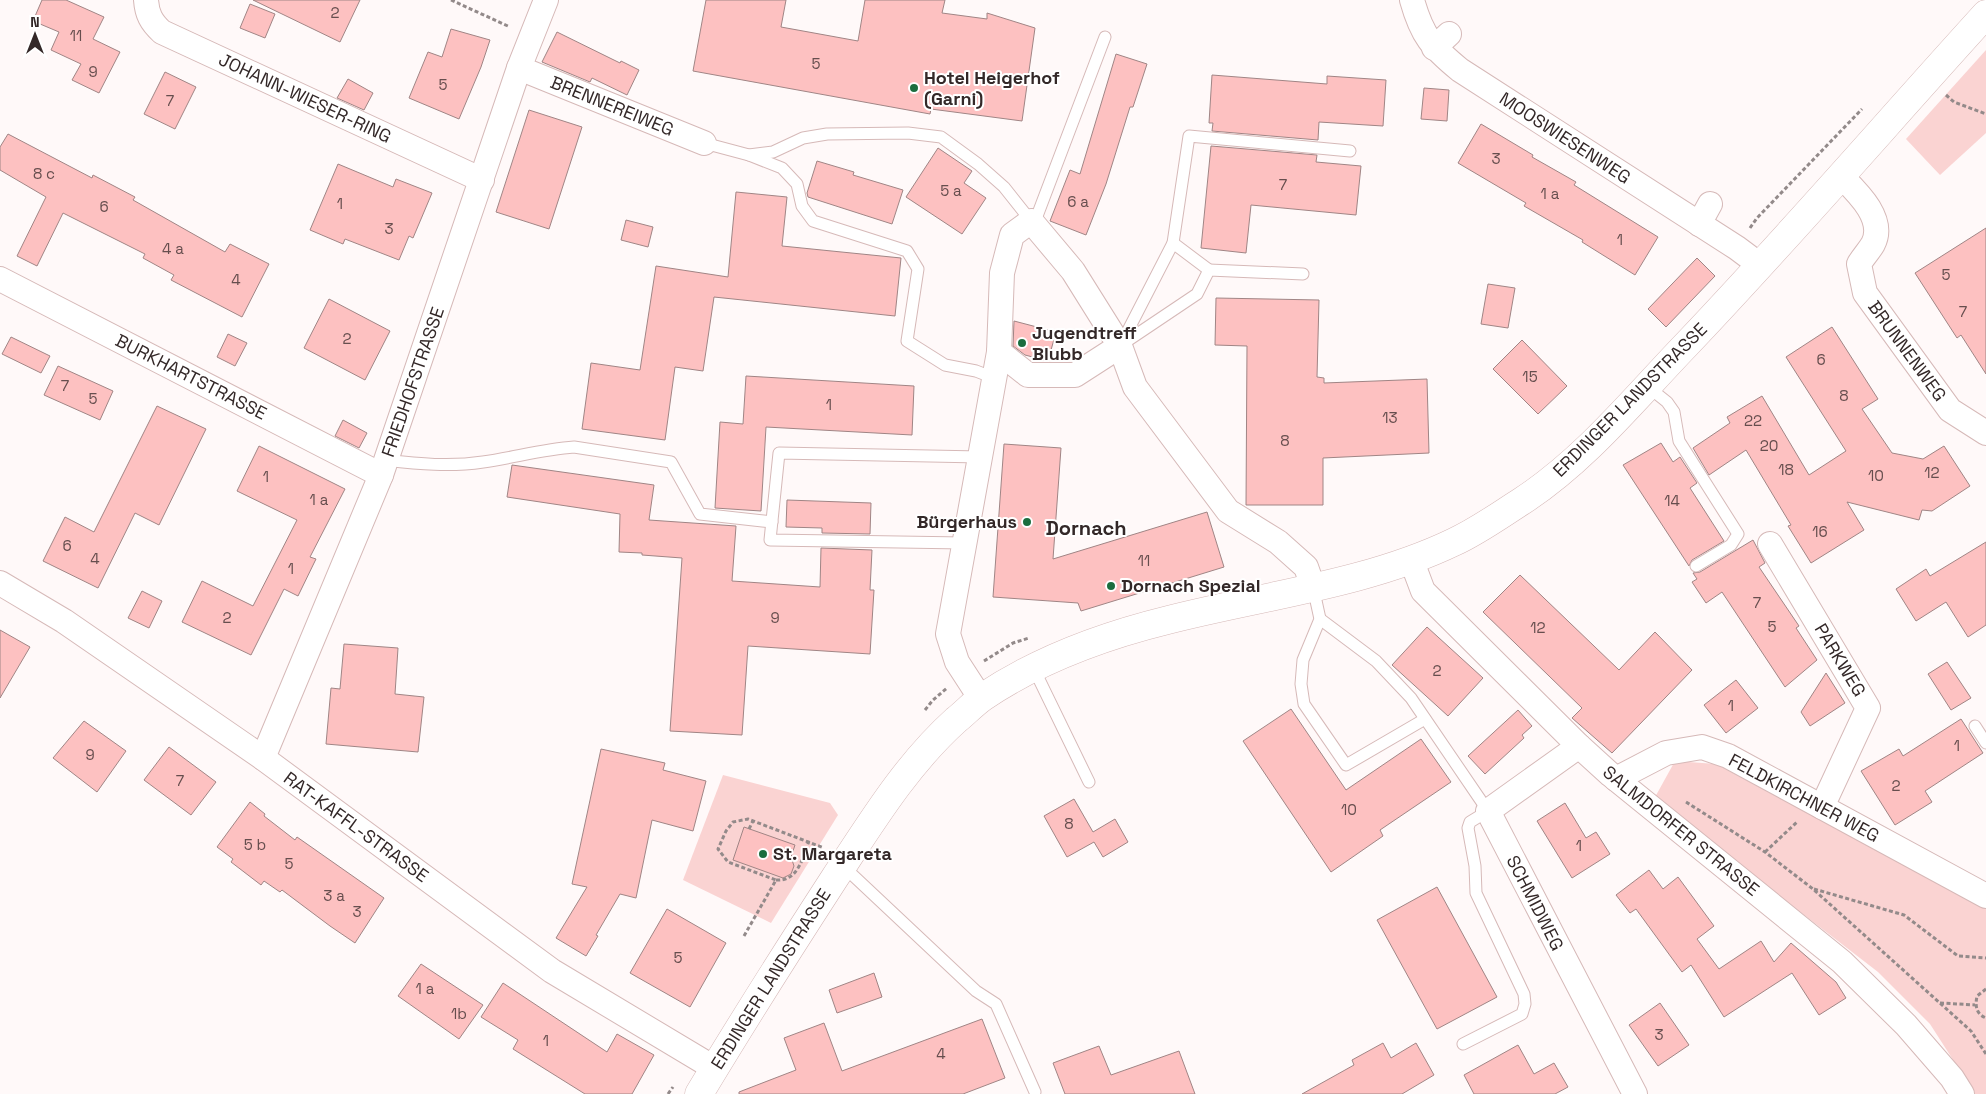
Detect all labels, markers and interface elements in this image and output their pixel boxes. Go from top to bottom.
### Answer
house number: 2 [330,3,340,22]
north arrow [10,10,60,60]
text: N [30,13,40,31]
house number: 11 [70,26,82,45]
street label: JOHANN-WIESER-RING [215,47,395,148]
house number: 5 [812,54,821,73]
house number: 9 [88,62,98,81]
place label: Hotel Heigerhof (Garni) [924,66,1060,110]
street label: BRENNEREIWEG [547,70,677,141]
house number: 5 [439,75,448,94]
marker: Hotel Heigerhof (Garni) [908,82,920,94]
street label: MOOSWIESENWEG [1495,87,1635,189]
house number: 7 [166,91,174,110]
house number: 3 [1491,149,1501,168]
house number: 8 c [33,164,55,183]
house number: 7 [1279,175,1287,194]
house number: 5 a [940,181,962,200]
house number: 1 a [1541,184,1560,203]
house number: 6 a [1067,192,1089,211]
house number: 1 [337,194,343,213]
house number: 6 [99,197,109,216]
house number: 3 [384,219,394,238]
house number: 1 [1617,230,1623,249]
house number: 4 a [162,239,184,258]
house number: 5 [1942,265,1951,284]
house number: 4 [231,270,241,289]
street label: BRUNNENWEG [1863,296,1952,406]
house number: 7 [1959,302,1967,321]
street label: FRIEDHOFSTRASSE [376,304,449,460]
street label: ERDINGER LANDSTRASSE [1548,318,1712,482]
place label: Jugendtreff Blubb [1032,321,1137,365]
street label: BURKHARTSTRASSE [112,328,271,425]
house number: 2 [342,329,352,348]
marker: Jugendtreff Blubb [1016,337,1028,349]
house number: 6 [1816,350,1826,369]
house number: 15 [1522,367,1538,386]
house number: 7 [61,376,69,395]
house number: 8 [1839,386,1849,405]
house number: 5 [89,389,98,408]
house number: 1 [826,395,832,414]
house number: 13 [1382,408,1398,427]
house number: 22 [1744,411,1762,430]
house number: 8 [1280,431,1290,450]
house number: 20 [1760,436,1778,455]
house number: 18 [1778,460,1794,479]
house number: 12 [1924,463,1940,482]
house number: 10 [1868,466,1884,485]
house number: 1 [263,467,269,486]
house number: 1 a [310,490,329,509]
house number: 14 [1664,491,1680,510]
place label: Bürgerhaus [916,510,1017,533]
district label: Dornach [1045,515,1127,541]
marker: Bürgerhaus [1021,516,1033,528]
house number: 16 [1812,522,1828,541]
house number: 6 [62,536,72,555]
house number: 4 [90,549,100,568]
house number: 11 [1138,551,1150,570]
house number: 1 [288,559,294,578]
place label: Dornach Spezial [1121,574,1261,597]
marker: Dornach Spezial [1105,580,1117,592]
house number: 7 [1753,593,1761,612]
house number: 2 [222,608,232,627]
house number: 9 [770,608,780,627]
house number: 5 [1768,617,1777,636]
house number: 12 [1530,618,1546,637]
street label: PARKWEG [1810,619,1871,700]
house number: 2 [1432,661,1442,680]
house number: 1 [1728,696,1734,715]
house number: 1 [1954,736,1960,755]
house number: 9 [85,745,95,764]
street label: FELDKIRCHNER WEG [1725,748,1884,847]
street label: SALMDORFER STRASSE [1598,760,1764,901]
street label: RAT-KAFFL-STRASSE [279,766,433,887]
house number: 7 [176,771,184,790]
house number: 2 [1891,776,1901,795]
house number: 10 [1341,800,1357,819]
house number: 8 [1064,814,1074,833]
house number: 5 b [244,835,266,854]
house number: 1 [1576,836,1582,855]
place label: St. Margareta [773,842,893,865]
marker: St. Margareta [757,848,769,860]
street label: SCHMIDWEG [1502,851,1569,954]
house number: 5 [285,854,294,873]
street label: ERDINGER LANDSTRASSE [706,884,836,1073]
house number: 3 a [323,886,345,905]
house number: 3 [352,902,362,921]
house number: 5 [674,948,683,967]
house number: 1 a [416,979,435,998]
house number: 1b [451,1004,467,1023]
house number: 3 [1654,1025,1664,1044]
house number: 1 [543,1031,549,1050]
house number: 4 [936,1044,946,1063]

